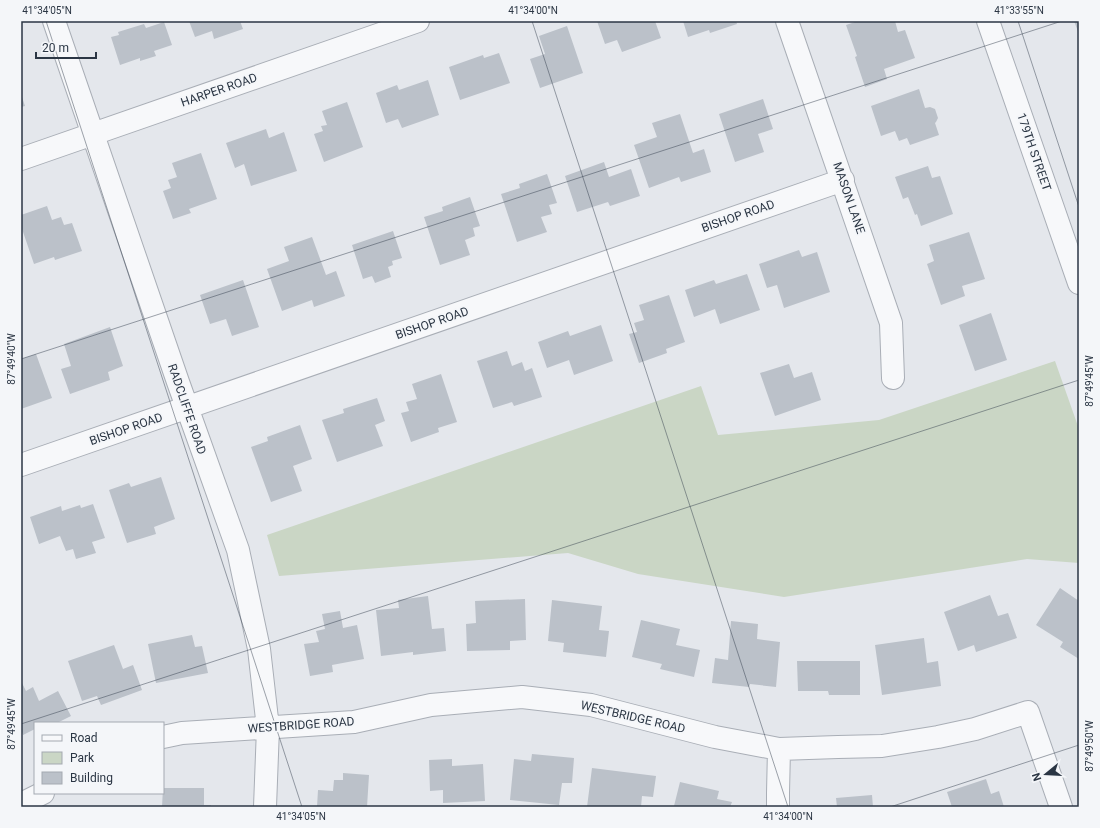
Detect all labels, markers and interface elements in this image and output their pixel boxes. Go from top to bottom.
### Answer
text: 41°34'05"N [22,5,72,16]
text: 41°34'00"N [508,5,558,16]
text: 41°33'55"N [994,5,1044,16]
scale bar [36,34,96,60]
text: 20 m [42,41,69,55]
street label: HARPER ROAD [179,70,259,110]
street label: 179TH STREET [1014,111,1054,193]
street label: MASON LANE [830,160,868,236]
street label: BISHOP ROAD [700,197,777,235]
street label: BISHOP ROAD [394,304,471,342]
text: 87°49'40"W [6,333,17,385]
text: 87°49'45"W [1084,355,1095,407]
street label: RADCLIFFE ROAD [165,362,209,456]
street label: BISHOP ROAD [88,410,165,448]
text: 87°49'45"W [6,698,17,750]
street label: WESTBRIDGE ROAD [579,698,687,736]
street label: WESTBRIDGE ROAD [247,714,355,736]
text: 87°49'50"W [1084,720,1095,772]
legend [34,722,164,794]
text: Road [70,731,98,745]
text: Park [70,751,95,765]
north arrow [1026,754,1066,794]
text: Building [70,771,113,785]
text: N [1030,771,1044,783]
text: 41°34'05"N [276,811,326,822]
text: 41°34'00"N [763,811,813,822]

